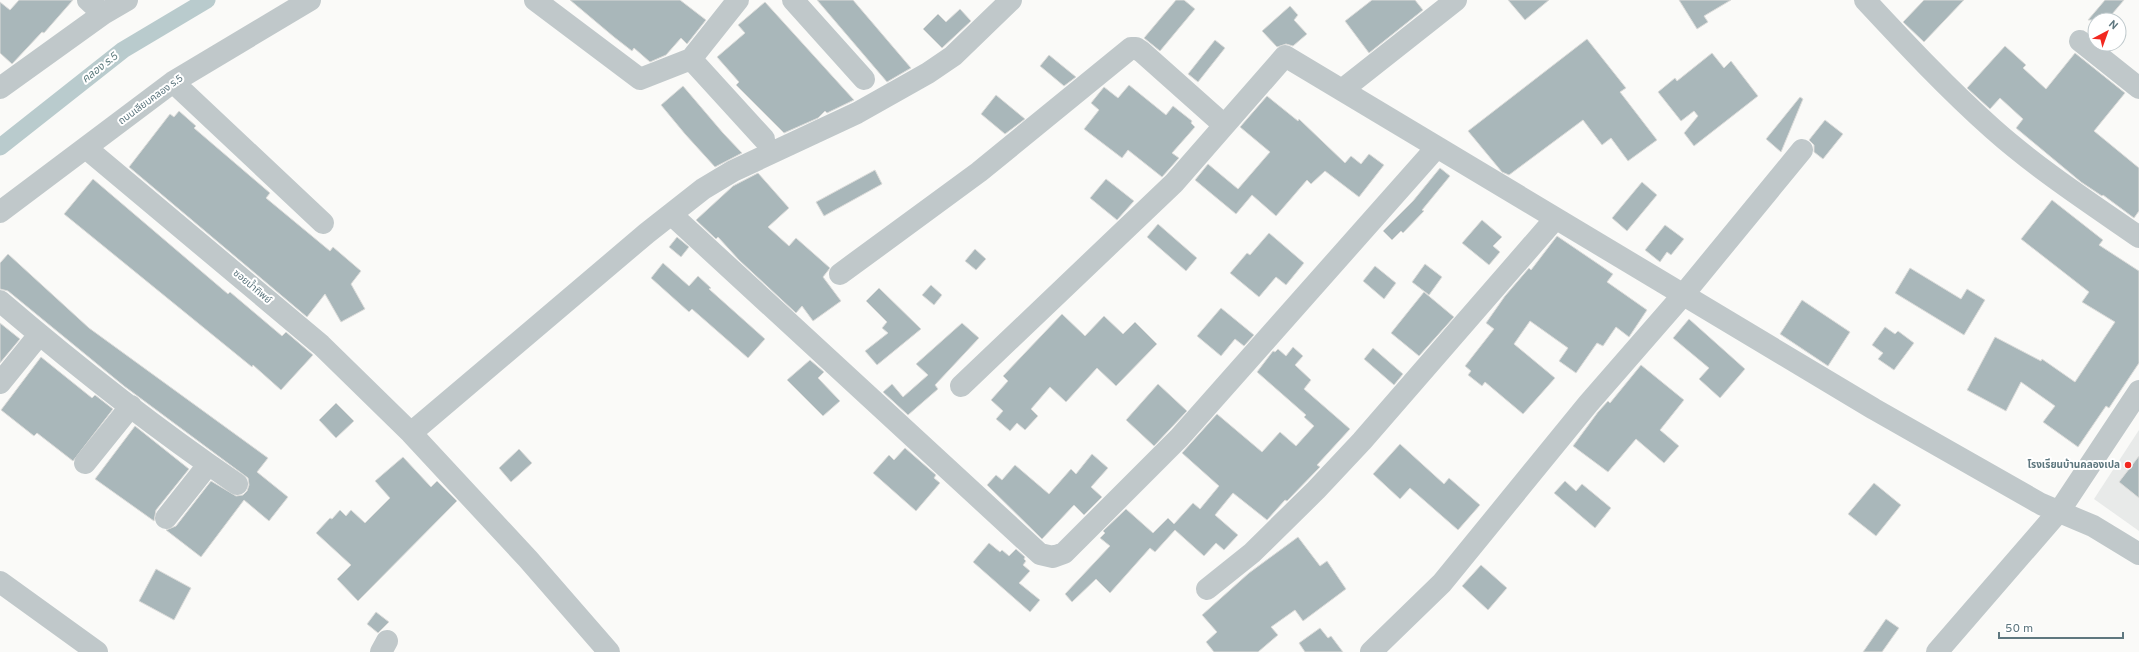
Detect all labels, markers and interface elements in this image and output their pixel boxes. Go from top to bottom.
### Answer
north arrow [2087,12,2127,52]
text: N [2105,17,2120,33]
water label: คลอง ร.5 [79,49,121,86]
street label: ถนนเลียบคลอง ร.5 [116,72,186,128]
street label: ซอยน้ำทิพย์ [230,266,275,307]
place label: โรงเรียนบ้านคลองเปล [2028,458,2120,472]
marker: โรงเรียนบ้านคลองเปล [2123,460,2133,470]
scale bar [1999,614,2123,640]
text: 50 m [2005,621,2033,637]

